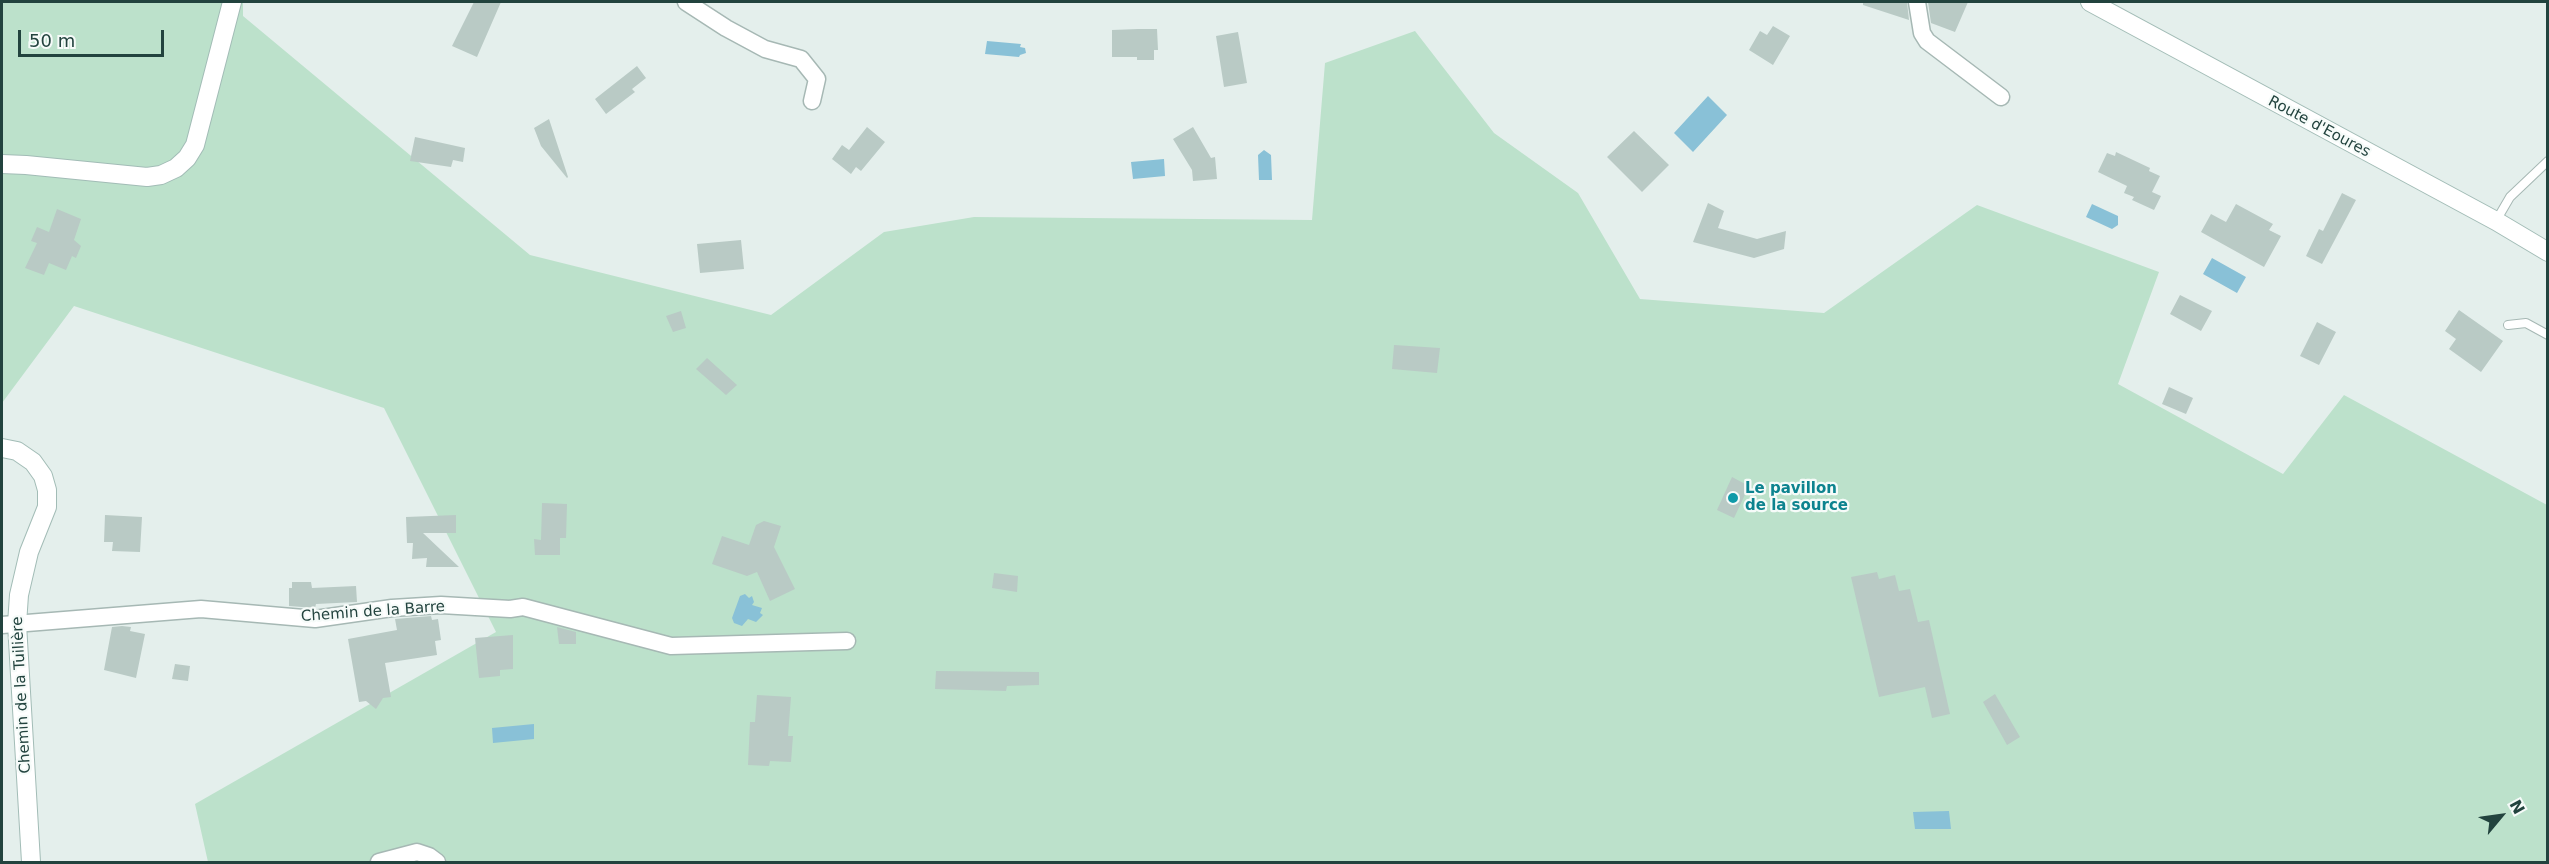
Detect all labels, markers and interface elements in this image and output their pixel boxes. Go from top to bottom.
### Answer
scale bar [21,18,166,56]
text: 50 m [29,30,75,51]
street label: Route d'Eoures [2265,93,2373,161]
place label: Le pavillon de la source [1745,480,1848,515]
marker: Le pavillon de la source [1726,491,1740,505]
street label: Chemin de la Barre [300,598,446,626]
street label: Chemin de la Tuilière [9,616,35,774]
north arrow [2471,786,2531,846]
text: N [2506,797,2529,817]

